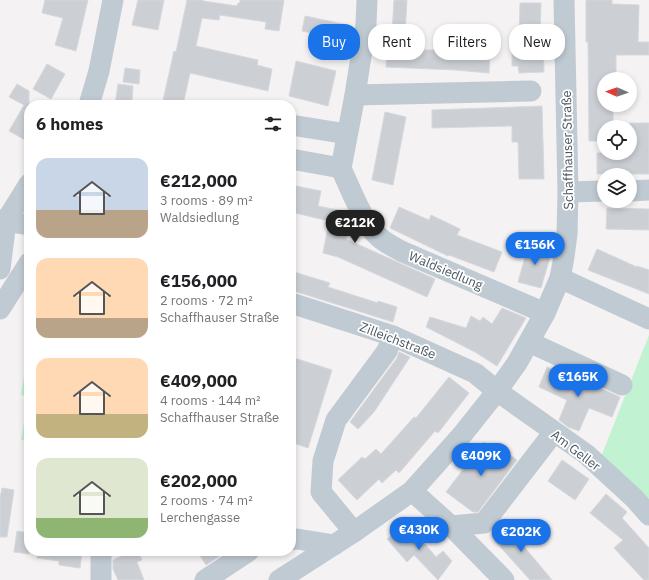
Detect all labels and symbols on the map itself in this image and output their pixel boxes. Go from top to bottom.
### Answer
north arrow [597,72,637,112]
street label: Schaffhauser Straße [558,90,577,210]
pin: €212K [327,210,383,244]
pin: €156K [507,232,563,266]
street label: Waldsiedlung [406,247,486,294]
street label: Zilleichstraße [357,318,438,363]
pin: €165K [550,364,606,398]
street label: Am Geller [547,426,604,475]
pin: €409K [453,443,509,477]
pin: €430K [391,517,447,551]
pin: €202K [493,519,549,553]

